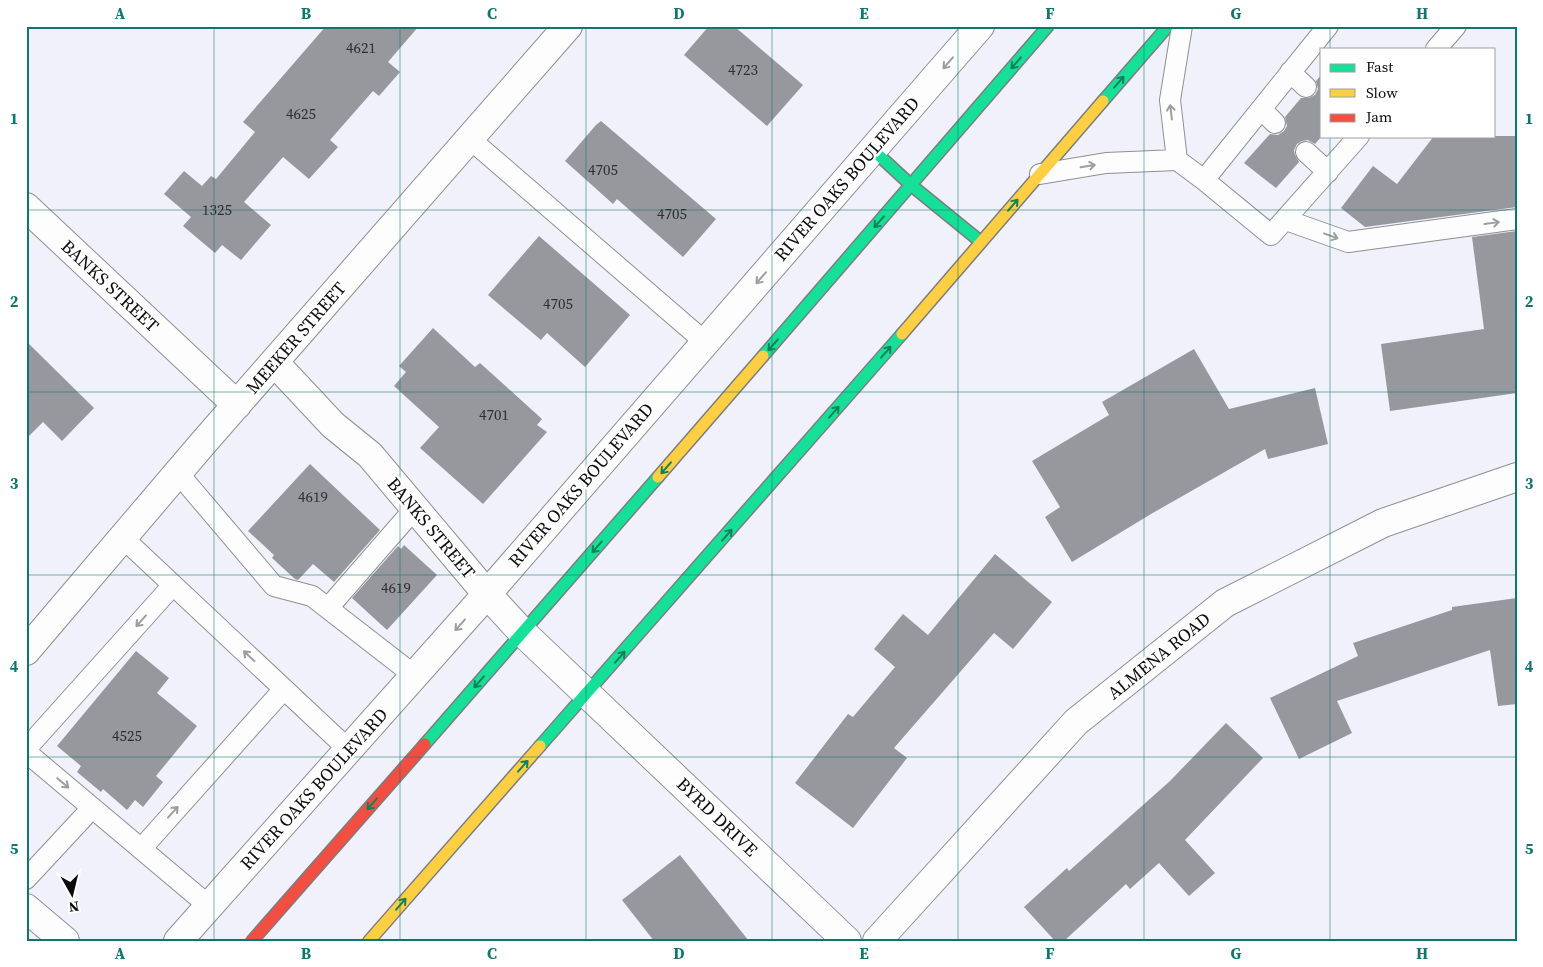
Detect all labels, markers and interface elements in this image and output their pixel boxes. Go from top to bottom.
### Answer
text: A [115,2,126,24]
text: B [301,2,312,24]
text: C [487,2,497,24]
text: D [673,2,685,24]
text: E [859,2,869,24]
text: F [1045,2,1055,24]
text: G [1231,2,1242,24]
text: H [1416,2,1428,24]
house number: 4621 [346,37,376,58]
legend [1320,48,1496,138]
one-way arrow [942,56,954,69]
text: Fast [1366,56,1393,77]
one-way arrow [1011,57,1022,70]
house number: 4723 [728,59,758,80]
one-way arrow [1114,76,1125,89]
text: Slow [1366,82,1398,103]
street label: RIVER OAKS BOULEVARD [768,91,925,266]
house number: 4625 [286,103,316,124]
one-way arrow [1166,104,1176,120]
text: Jam [1365,106,1393,127]
text: 1 [10,107,18,129]
text: 1 [1525,107,1533,129]
house number: 4705 [588,159,618,180]
one-way arrow [1079,160,1095,170]
one-way arrow [1007,198,1019,211]
house number: 1325 [202,199,232,220]
house number: 4705 [657,203,687,224]
one-way arrow [873,216,885,229]
one-way arrow [1483,218,1499,228]
one-way arrow [1323,232,1339,241]
street label: BANKS STREET [56,234,165,338]
one-way arrow [755,271,767,284]
street label: MEEKER STREET [240,276,351,399]
text: 2 [10,290,19,312]
text: 2 [1525,290,1534,312]
house number: 4705 [543,293,573,314]
one-way arrow [767,338,778,351]
one-way arrow [880,346,891,359]
street label: RIVER OAKS BOULEVARD [502,397,659,572]
house number: 4701 [479,404,509,425]
one-way arrow [828,406,839,419]
one-way arrow [661,461,672,474]
text: 3 [10,472,19,494]
street label: BANKS STREET [382,472,481,584]
text: 3 [1525,472,1534,494]
house number: 4619 [298,486,328,507]
one-way arrow [721,528,732,541]
one-way arrow [592,540,603,553]
house number: 4619 [381,577,411,598]
street label: ALMENA ROAD [1102,606,1215,705]
one-way arrow [135,615,146,628]
one-way arrow [454,619,466,632]
one-way arrow [242,650,255,662]
one-way arrow [614,651,625,664]
text: 4 [10,655,19,677]
text: 4 [1525,655,1534,677]
one-way arrow [473,675,485,688]
street label: RIVER OAKS BOULEVARD [234,702,393,875]
house number: 4525 [112,725,142,746]
one-way arrow [518,759,529,772]
street label: BYRD DRIVE [671,771,764,862]
one-way arrow [57,778,70,789]
one-way arrow [366,797,378,810]
one-way arrow [167,806,179,819]
text: 5 [10,837,19,859]
text: 5 [1525,837,1534,859]
north arrow [48,870,98,920]
text: N [67,896,80,917]
one-way arrow [396,898,407,911]
text: A [115,942,126,964]
text: B [301,942,312,964]
text: C [487,942,497,964]
text: D [673,942,685,964]
text: E [859,942,869,964]
text: F [1045,942,1055,964]
text: G [1231,942,1242,964]
text: H [1416,942,1428,964]

